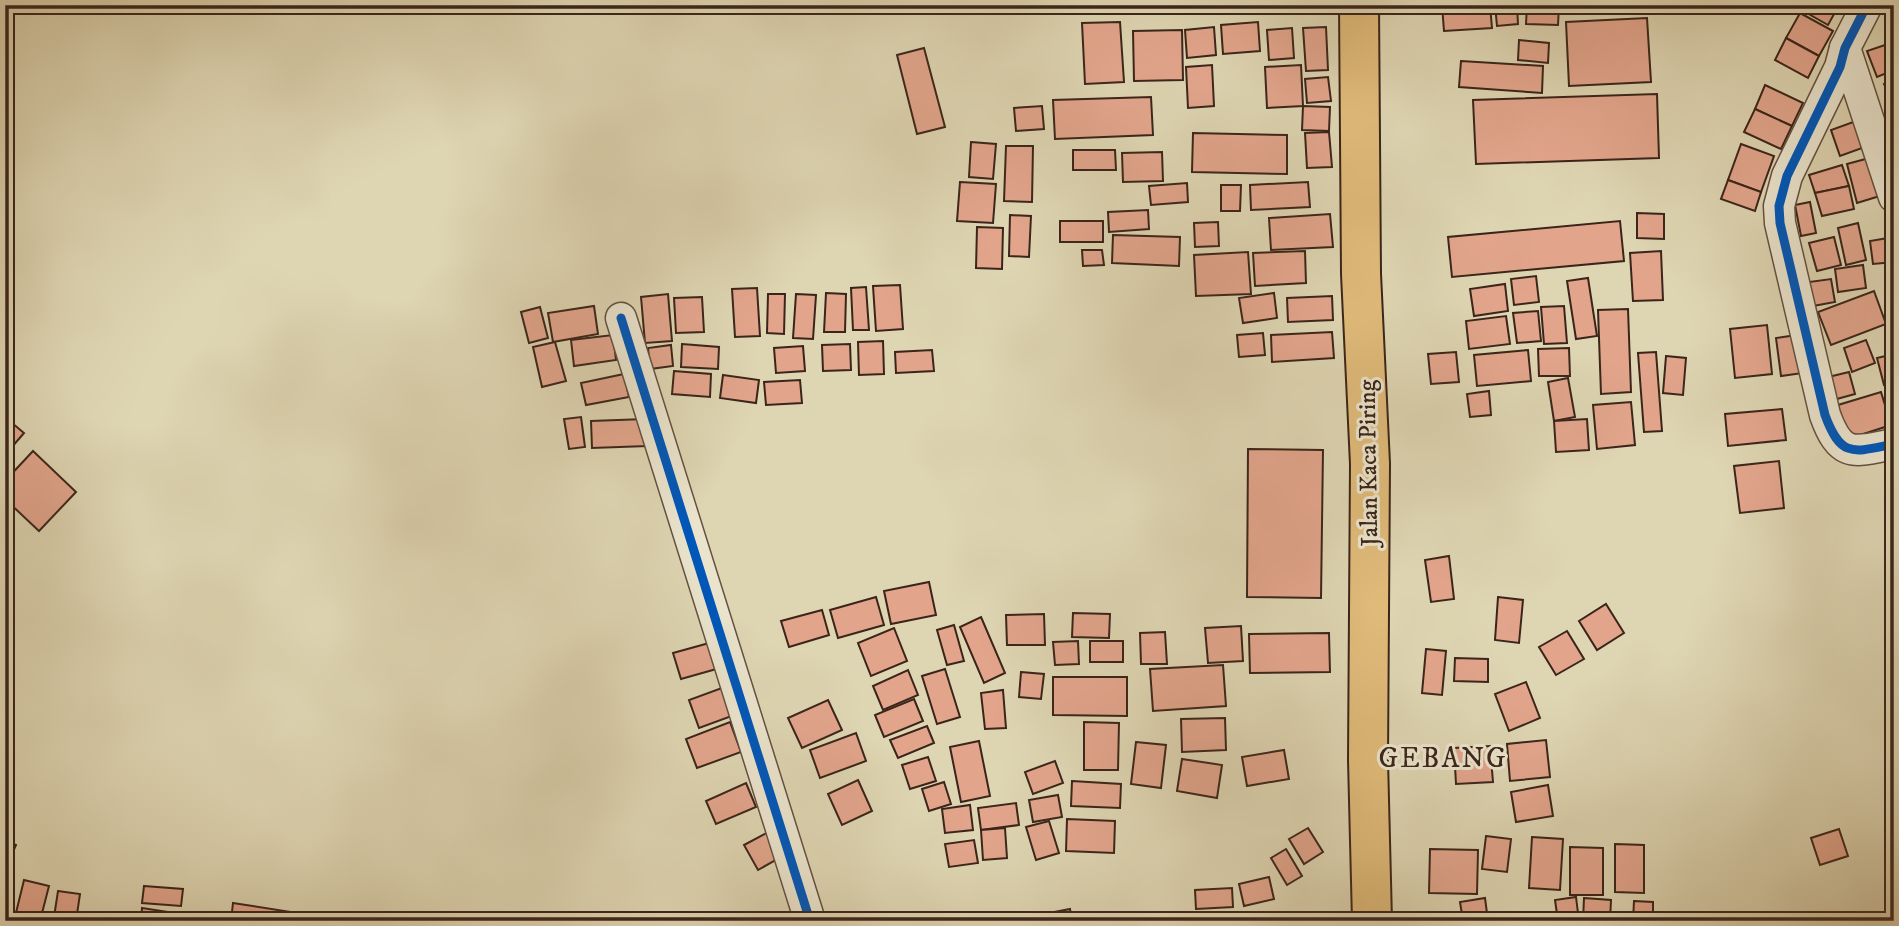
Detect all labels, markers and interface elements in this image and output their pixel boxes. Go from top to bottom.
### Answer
street label: Jalan Kaca Piring [1353,379,1385,549]
district label: GEBANG [1378,741,1508,776]

